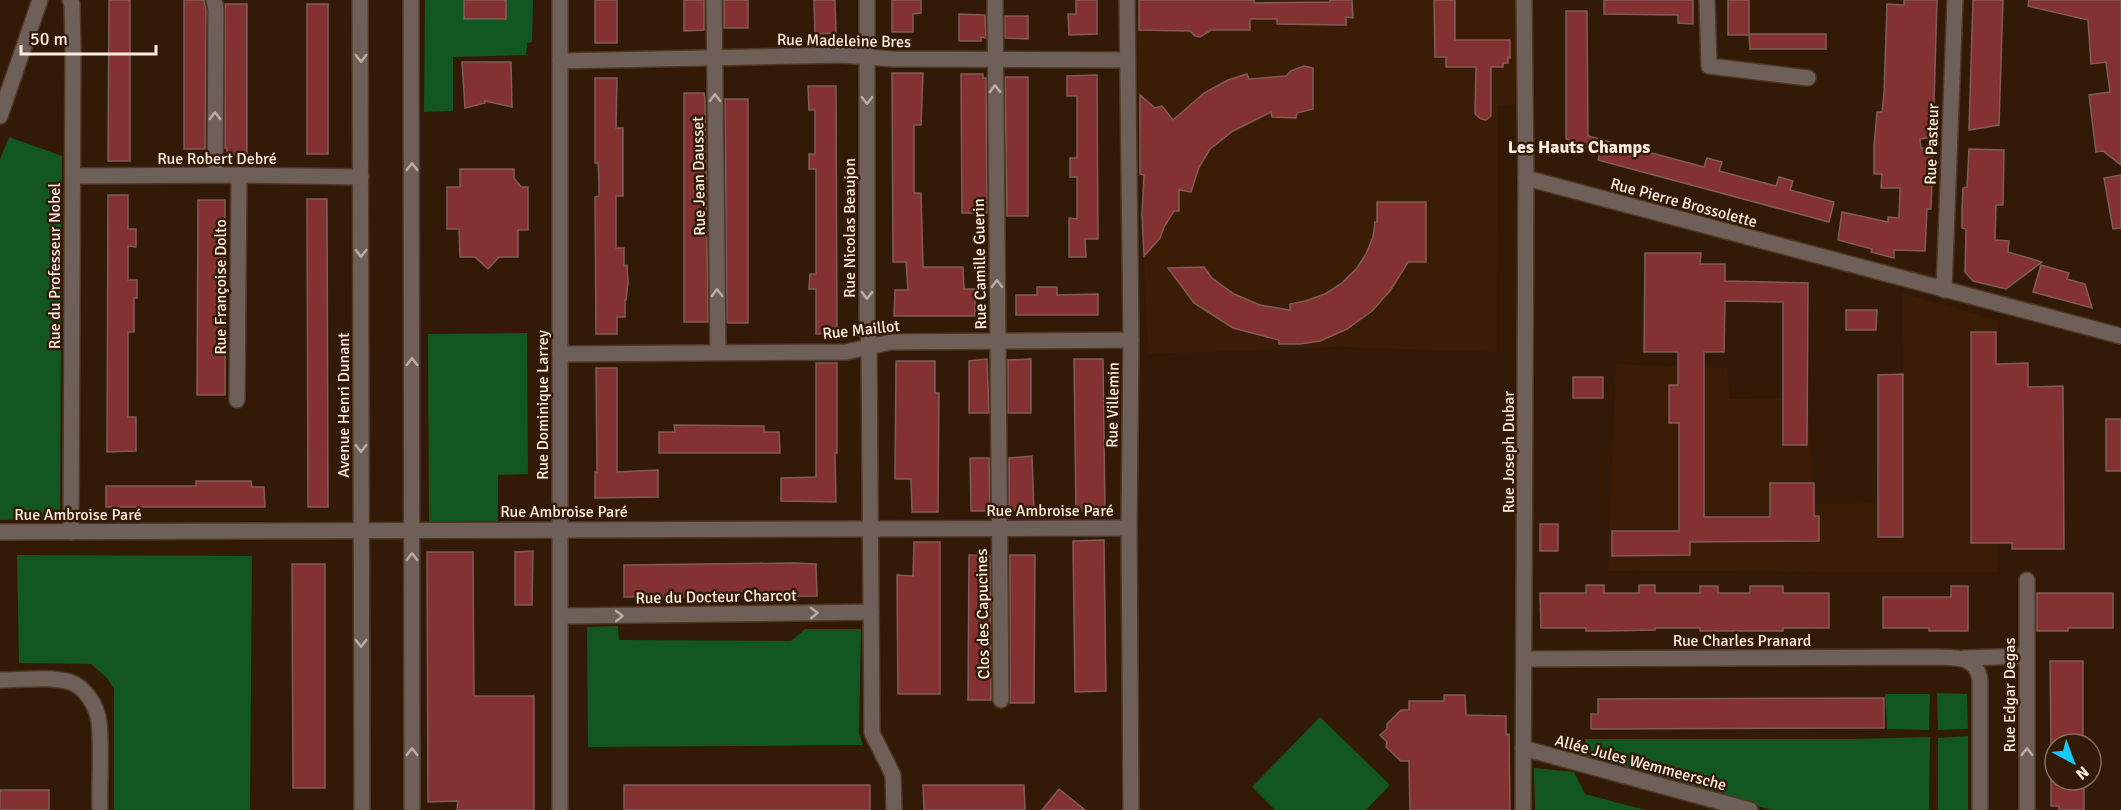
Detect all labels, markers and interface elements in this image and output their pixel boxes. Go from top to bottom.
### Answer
scale bar [21,18,156,56]
text: 50 m [30,28,68,50]
street label: Rue Madeleine Bres [777,30,911,52]
one-way arrow [355,54,367,63]
one-way arrow [989,85,1001,94]
one-way arrow [708,94,721,103]
one-way arrow [861,96,873,105]
street label: Rue Pasteur [1921,103,1943,185]
one-way arrow [209,112,221,121]
street label: Rue Jean Dausset [688,116,710,236]
district label: Les Hauts Champs [1508,136,1650,158]
street label: Rue Robert Debré [157,149,277,169]
street label: Rue Nicolas Beaujon [840,158,860,298]
one-way arrow [405,162,418,171]
street label: Rue Pierre Brossolette [1608,174,1759,232]
street label: Rue du Professeur Nobel [45,182,65,349]
street label: Rue Camille Guerin [969,198,991,330]
street label: Rue Françoise Dolto [211,219,231,355]
one-way arrow [355,249,367,258]
one-way arrow [991,280,1003,289]
one-way arrow [711,289,723,298]
one-way arrow [861,291,873,300]
street label: Rue Maillot [821,316,901,344]
street label: Rue Dominique Larrey [533,329,553,480]
street label: Avenue Henri Dunant [334,332,354,478]
one-way arrow [406,357,418,366]
street label: Rue Villemin [1102,362,1124,448]
street label: Rue Joseph Dubar [1499,391,1519,513]
one-way arrow [355,444,367,453]
street label: Rue Ambroise Paré [986,501,1114,521]
street label: Rue Ambroise Paré [500,502,628,522]
street label: Rue Ambroise Paré [14,505,142,525]
street label: Clos des Capucines [972,548,994,679]
one-way arrow [406,552,418,561]
street label: Rue du Docteur Charcot [635,586,797,608]
one-way arrow [810,607,819,619]
one-way arrow [615,609,624,622]
street label: Rue Charles Pranard [1673,631,1811,651]
street label: Rue Edgar Degas [2000,638,2020,752]
one-way arrow [355,639,367,648]
street label: Allée Jules Wemmeersche [1553,730,1729,796]
north arrow [2043,732,2103,792]
one-way arrow [406,747,418,756]
one-way arrow [2021,747,2033,756]
text: N [2071,761,2093,784]

